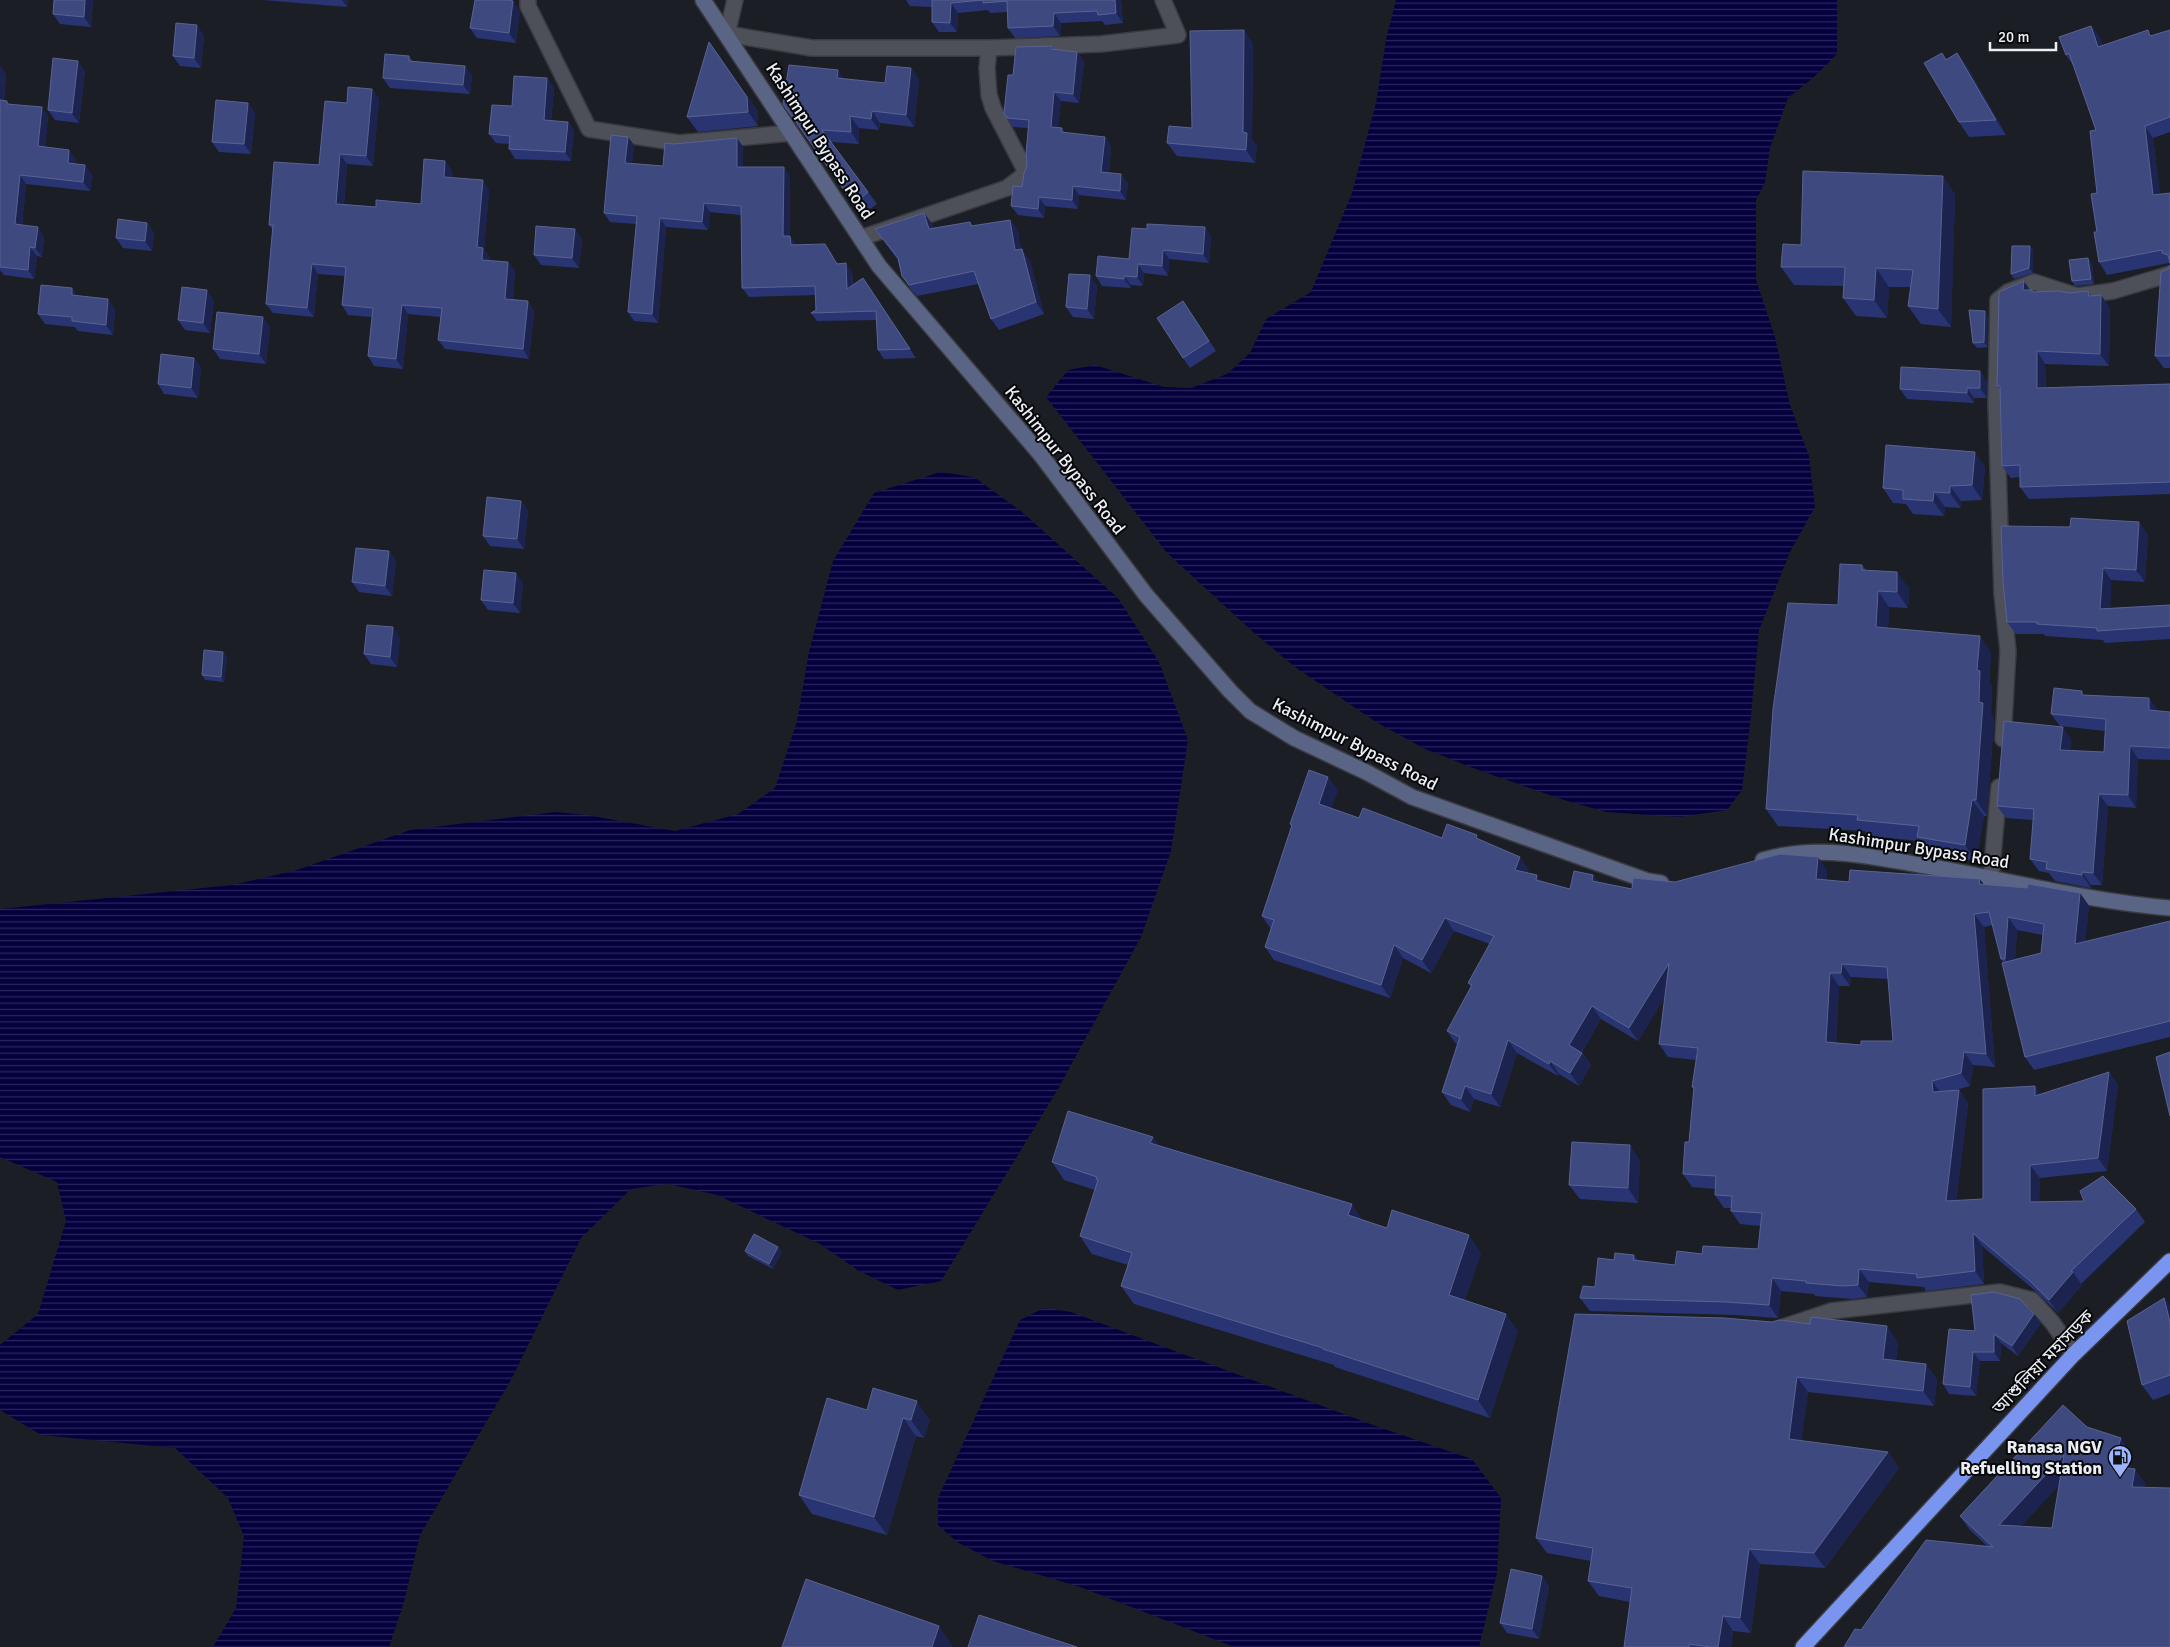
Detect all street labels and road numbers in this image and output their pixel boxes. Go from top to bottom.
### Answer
street label: Kashimpur Bypass Road [761,58,879,224]
street label: Kashimpur Bypass Road [1000,381,1130,539]
street label: Kashimpur Bypass Road [1269,693,1441,795]
street label: Kashimpur Bypass Road [1827,823,2011,873]
street label: আশুলিয়া মহাসড়ক [1987,1305,2099,1419]

